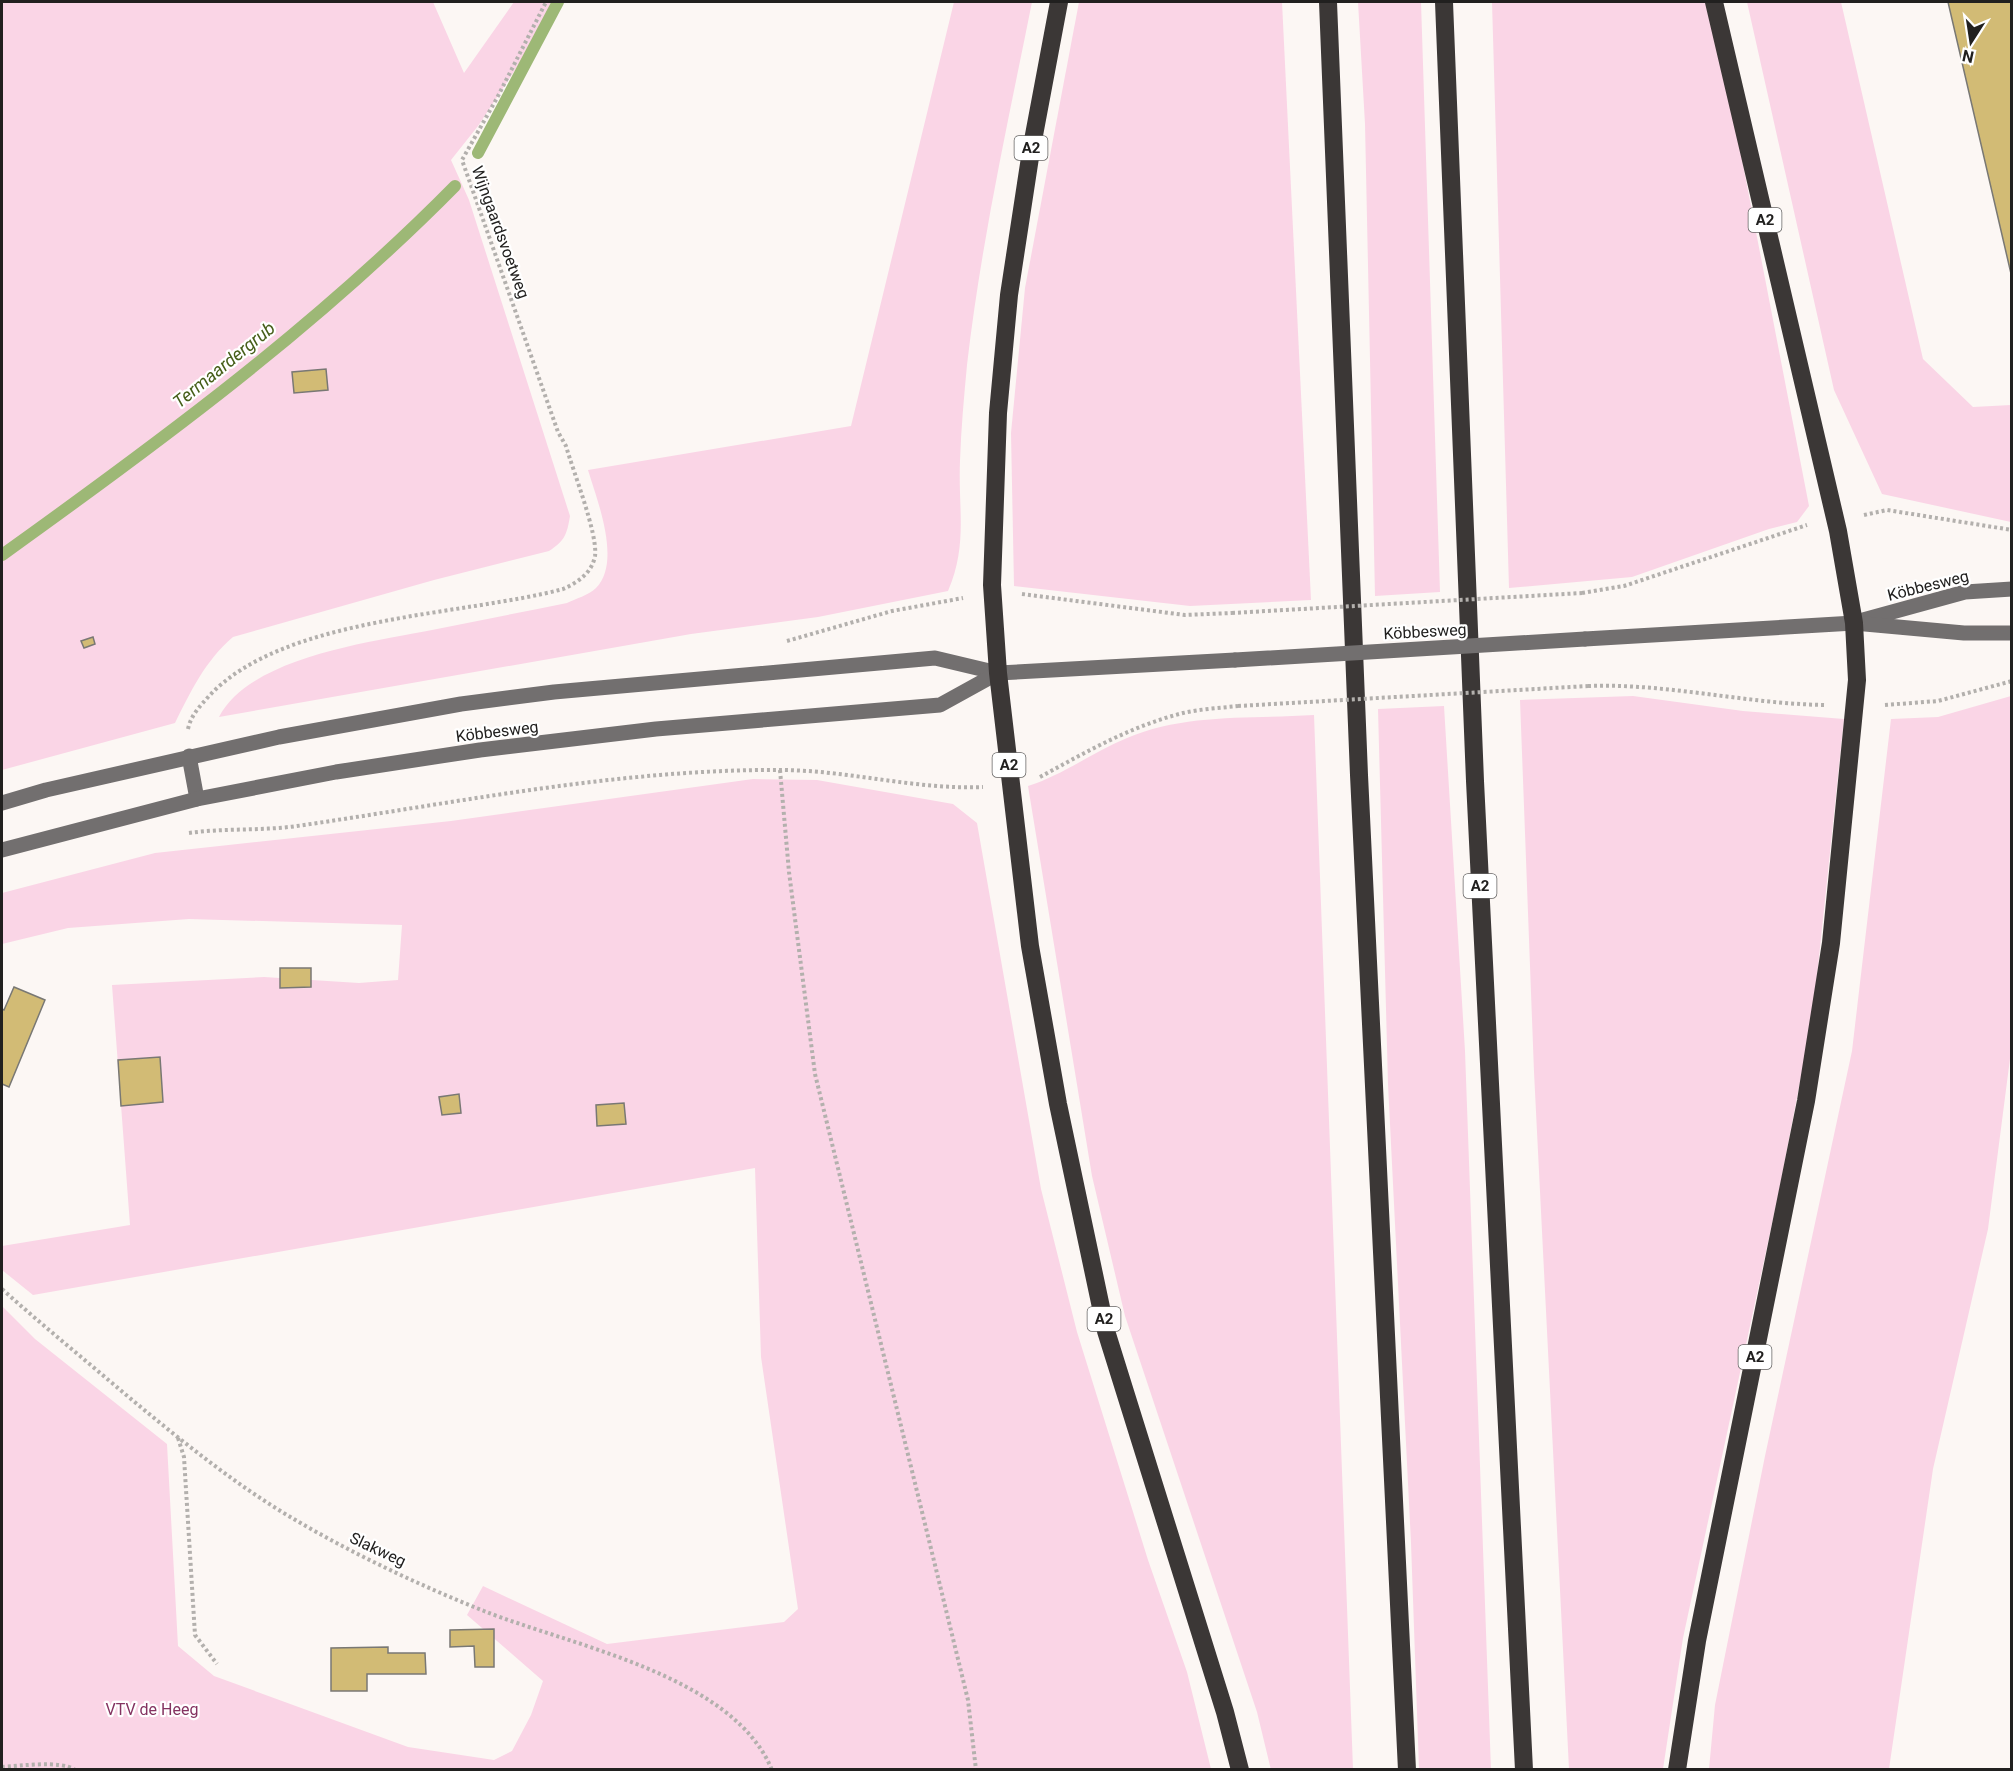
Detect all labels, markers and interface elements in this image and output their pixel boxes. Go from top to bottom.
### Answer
north arrow [1941,12,2001,72]
text: N [1960,46,1975,67]
road number: A2 [1014,136,1048,160]
street label: Wijngaardsvoetweg [468,163,533,301]
road number: A2 [1748,208,1782,232]
water label: Termaardergrub [169,317,279,412]
street label: Köbbesweg [1885,566,1971,605]
street label: Köbbesweg [1383,620,1467,643]
street label: Köbbesweg [455,717,539,746]
road number: A2 [992,753,1026,777]
road number: A2 [1464,874,1496,898]
road number: A2 [1088,1307,1120,1331]
road number: A2 [1738,1345,1772,1369]
street label: Slakweg [347,1528,409,1571]
park label: VTV de Heeg [106,1700,198,1719]

